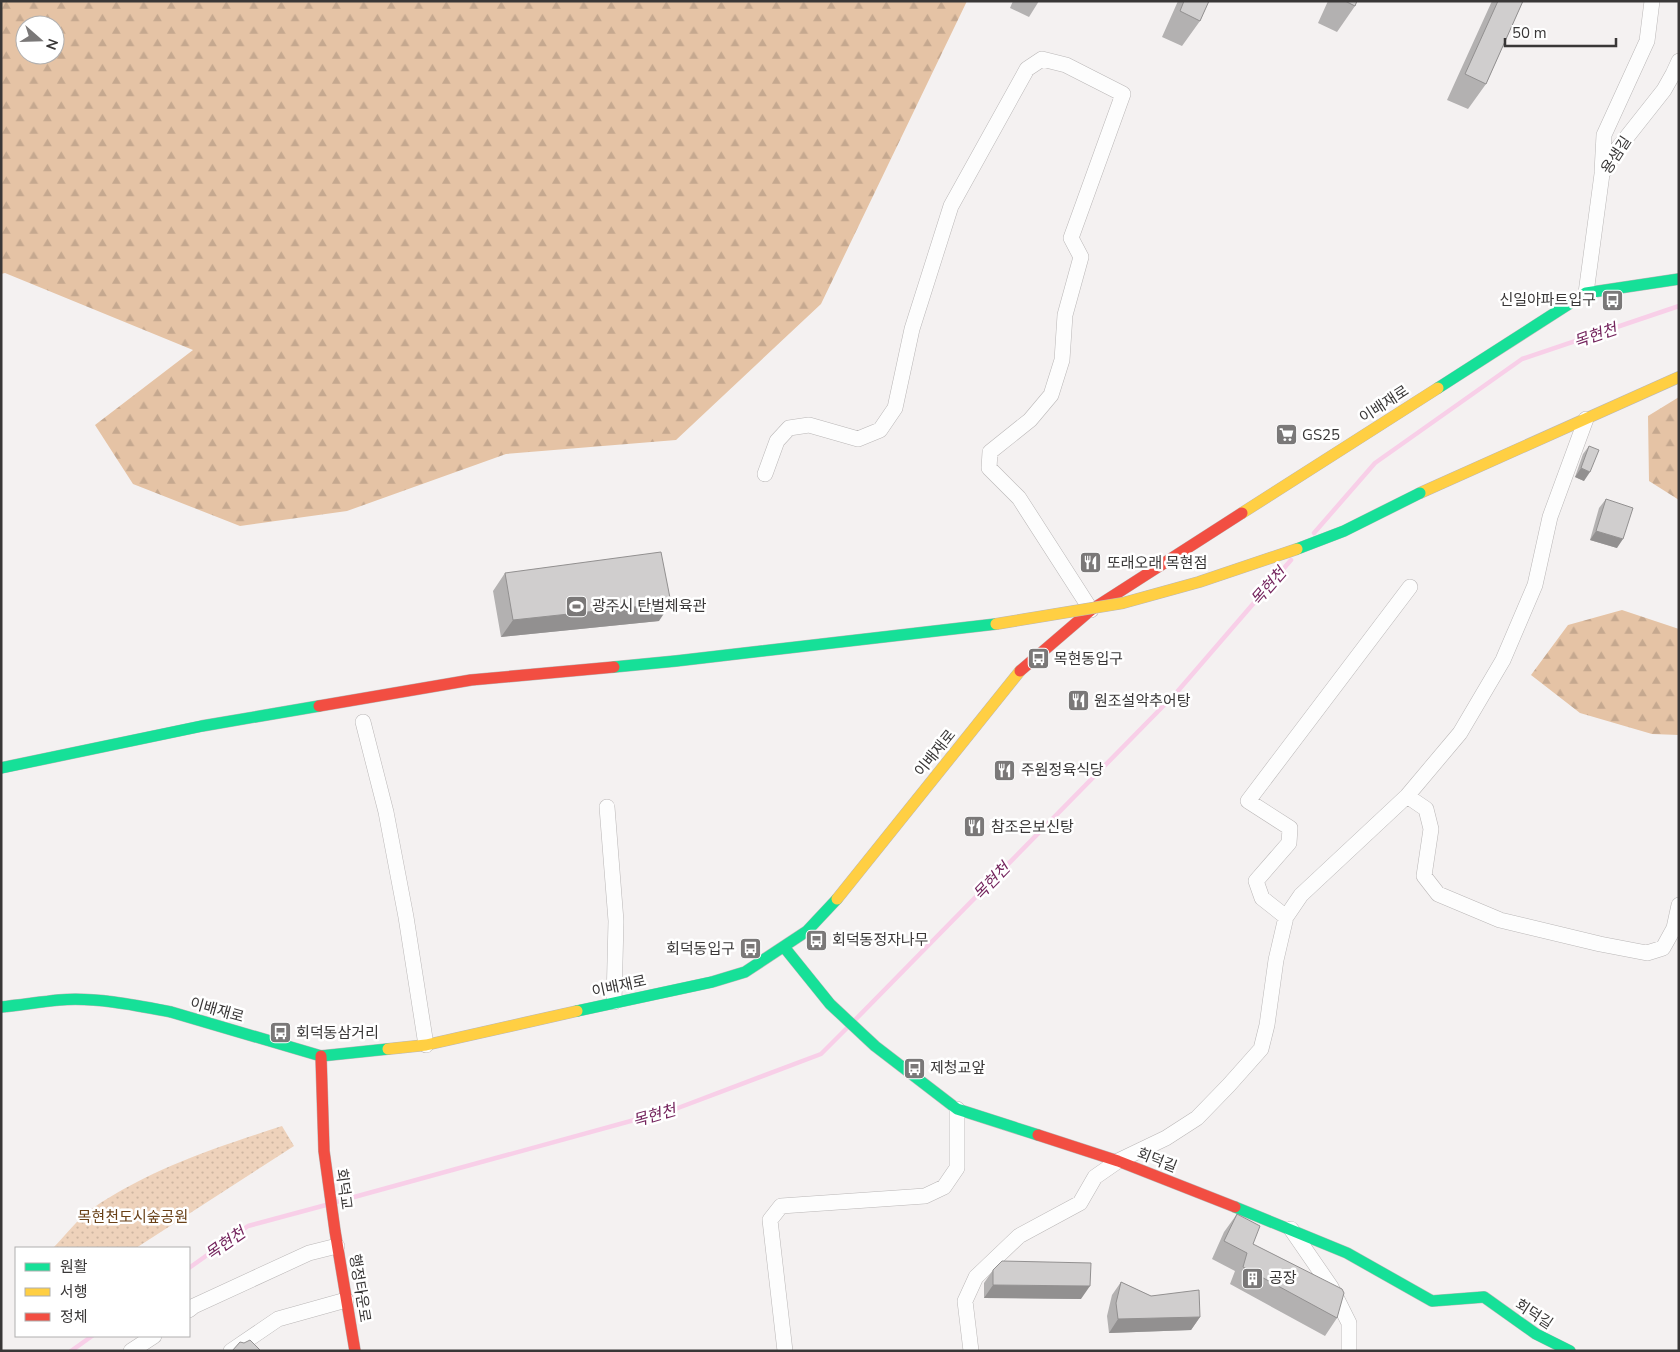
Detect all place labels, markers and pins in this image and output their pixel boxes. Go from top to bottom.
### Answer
bus stop icon: 신일아파트입구 [1600,288,1624,312]
place label: 신일아파트입구 [1499,290,1596,310]
supermarket icon: GS25 [1274,423,1298,447]
place label: GS25 [1302,425,1340,445]
restaurant icon: 또래오래 목현점 [1079,551,1103,575]
place label: 또래오래 목현점 [1107,553,1207,573]
sports icon: 광주시 탄벌체육관 [564,594,588,618]
place label: 광주시 탄벌체육관 [592,596,706,616]
bus stop icon: 목현동입구 [1026,647,1050,671]
place label: 목현동입구 [1054,649,1123,669]
restaurant icon: 원조설악추어탕 [1066,689,1090,713]
place label: 원조설악추어탕 [1094,691,1191,711]
restaurant icon: 주원정육식당 [993,758,1017,782]
place label: 주원정육식당 [1021,760,1104,780]
restaurant icon: 참조은보신탕 [963,815,987,839]
place label: 참조은보신탕 [991,817,1074,837]
bus stop icon: 회덕동정자나무 [804,928,828,952]
place label: 회덕동정자나무 [832,930,929,950]
bus stop icon: 회덕동입구 [739,937,763,961]
place label: 회덕동입구 [666,939,735,959]
bus stop icon: 회덕동삼거리 [268,1021,292,1045]
place label: 회덕동삼거리 [296,1023,379,1043]
bus stop icon: 제청교앞 [902,1056,926,1080]
place label: 제청교앞 [930,1058,985,1078]
building icon: 공장 [1241,1266,1265,1290]
place label: 공장 [1269,1268,1297,1288]

